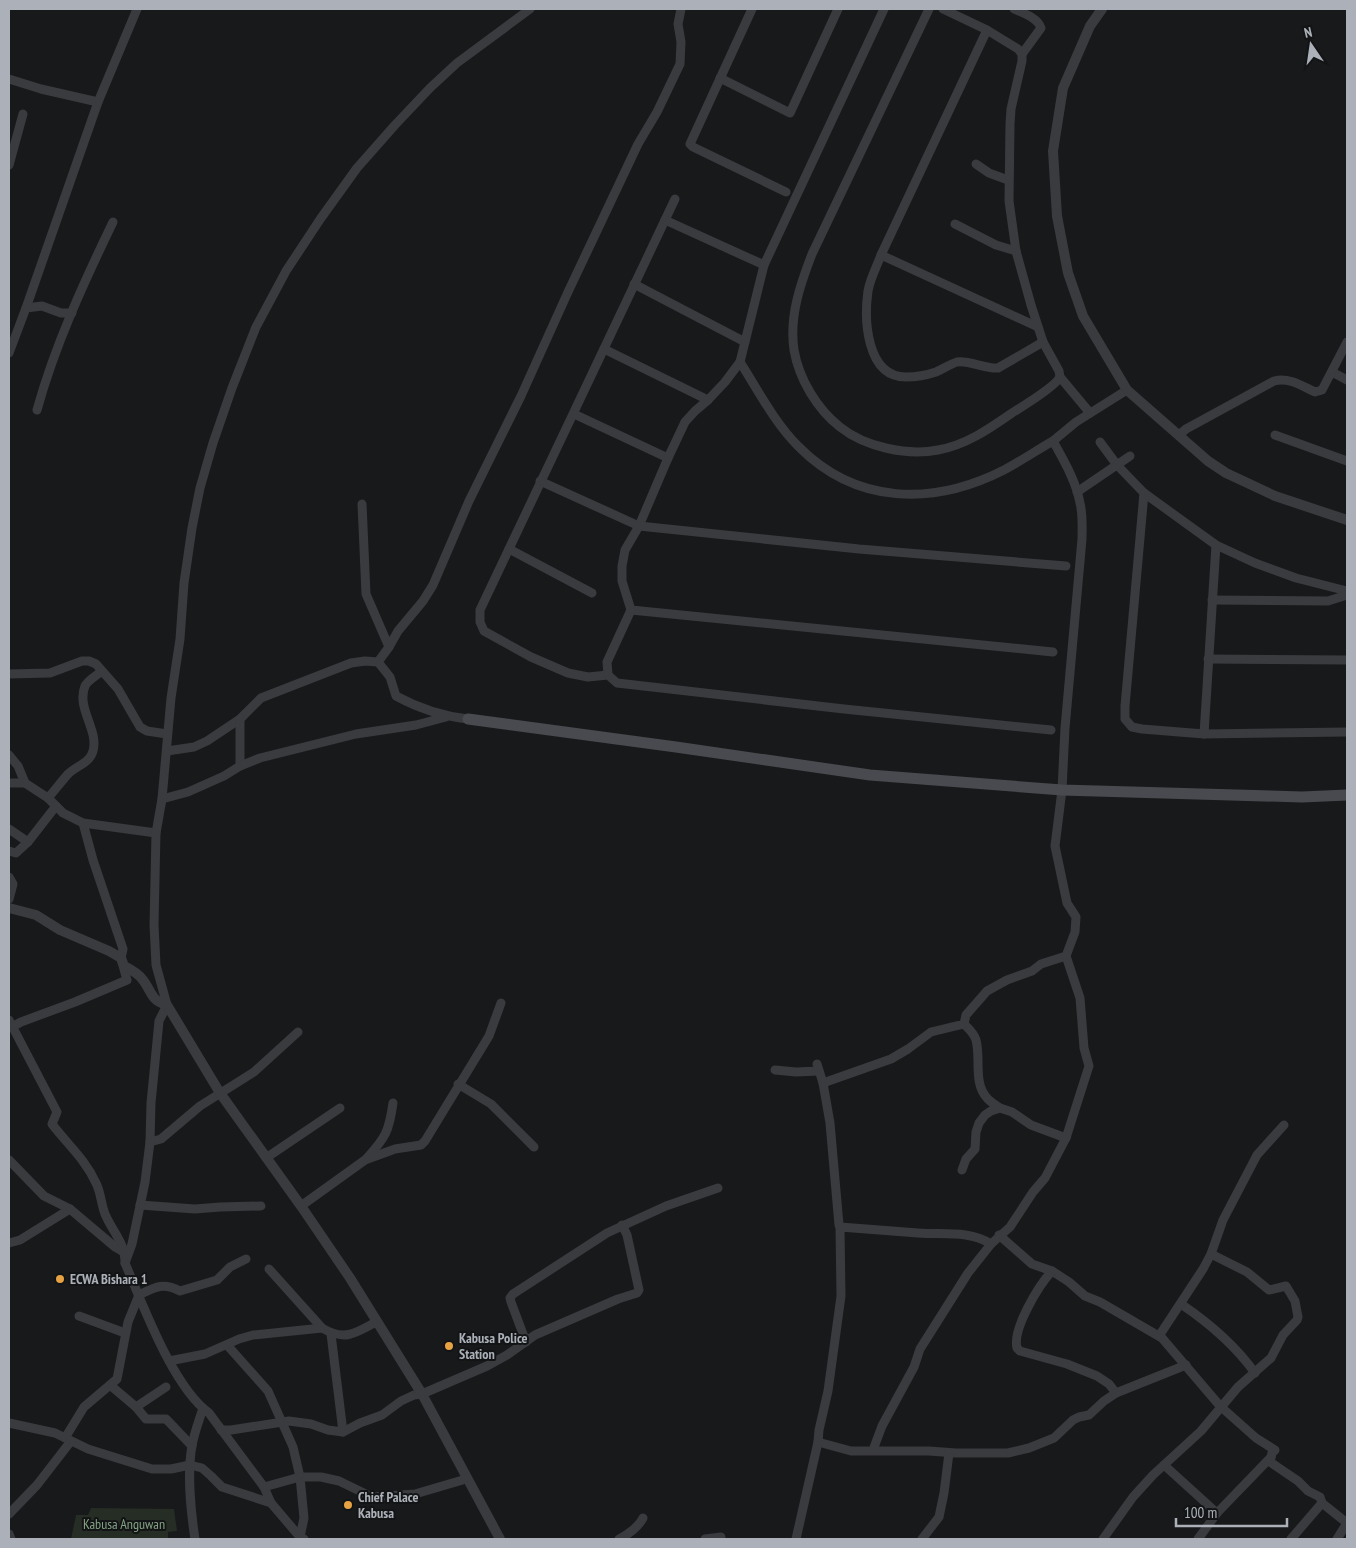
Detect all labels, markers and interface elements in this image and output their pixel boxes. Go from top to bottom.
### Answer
north arrow [1286,20,1336,70]
text: N [1302,23,1314,42]
place label: ECWA Bishara 1 [70,1270,147,1288]
marker: ECWA Bishara 1 [54,1273,66,1285]
place label: Kabusa Police Station [459,1329,528,1363]
marker: Kabusa Police Station [443,1340,455,1352]
place label: Chief Palace Kabusa [358,1488,418,1522]
scale bar [1176,1496,1287,1528]
marker: Chief Palace Kabusa [342,1499,354,1511]
text: 100 m [1184,1503,1217,1522]
park label: Kabusa Anguwan [83,1515,165,1533]

